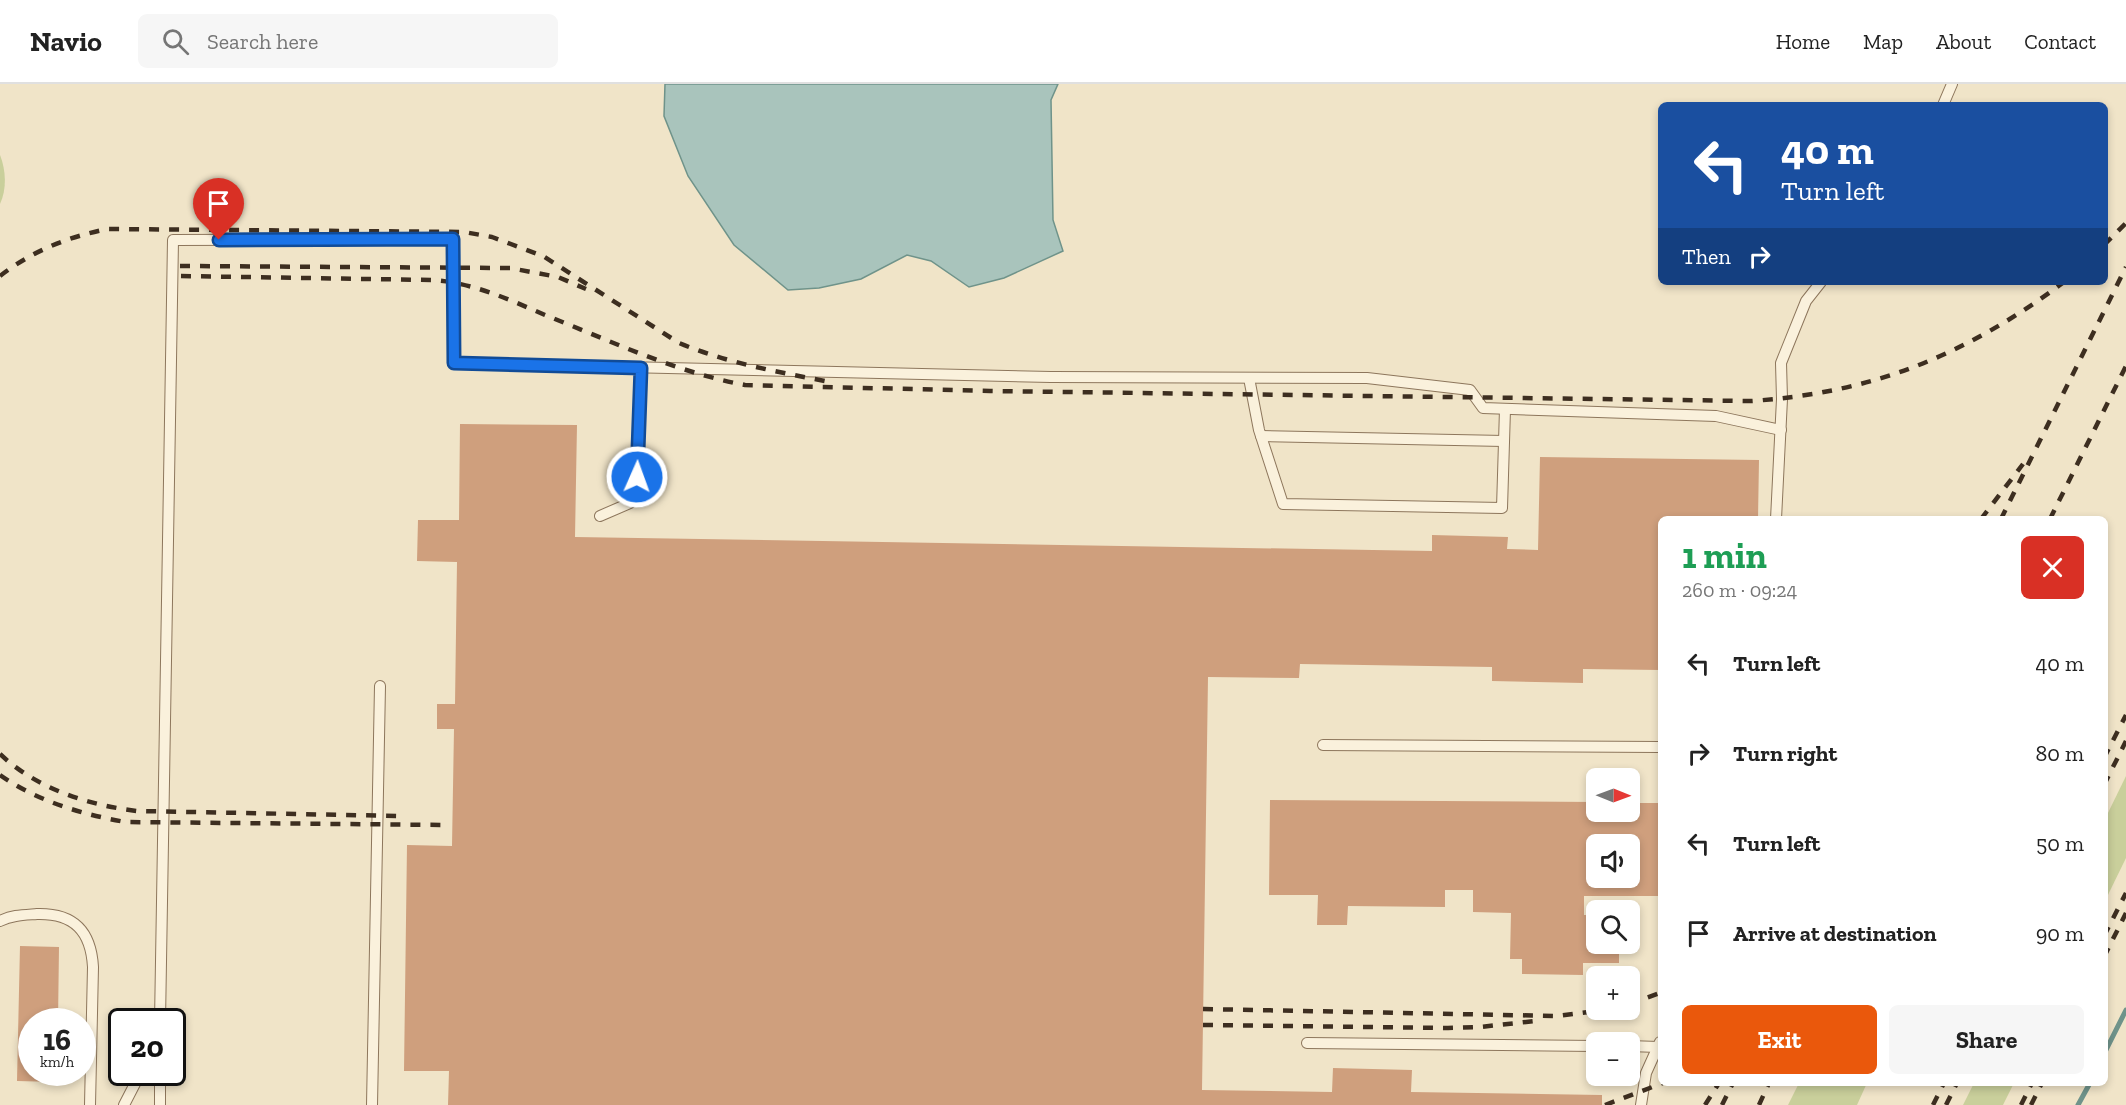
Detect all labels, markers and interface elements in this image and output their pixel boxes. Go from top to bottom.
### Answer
search box [138,14,558,68]
text: Navio [30,25,102,58]
icon: search [159,25,192,58]
text: Search here [207,28,318,55]
text: Home [1776,29,1830,54]
text: Map [1863,29,1903,54]
text: About [1936,29,1991,54]
text: Contact [2024,29,2096,54]
text: 40 m [1781,124,1874,175]
icon: left [1682,126,1760,204]
text: Turn left [1781,175,1884,207]
pin [193,178,244,240]
icon: arrive [202,187,235,220]
icon: right [1743,240,1776,273]
text: Then [1682,243,1731,270]
position arrow [605,445,669,509]
text: 1 min [1682,534,1767,577]
button: close [2021,536,2084,599]
text: 260 m · 09:24 [1682,578,1797,602]
icon: left [1682,647,1715,680]
text: Turn left [1733,650,1820,677]
text: 40 m [2035,650,2084,677]
icon: right [1682,737,1715,770]
text: Turn right [1733,740,1837,767]
text: 80 m [2036,740,2084,767]
north arrow [1586,768,1640,822]
map controls [1586,768,1640,1086]
icon: left [1682,827,1715,860]
text: Turn left [1733,830,1820,857]
text: 50 m [2036,830,2084,857]
button: sound [1586,834,1640,888]
button: search [1586,900,1640,954]
icon: arrive [1682,917,1715,950]
text: Arrive at destination [1733,920,1936,947]
text: 90 m [2036,920,2084,947]
button: + [1586,966,1640,1020]
button: Exit [1682,1005,1877,1074]
button: Share [1889,1005,2084,1074]
speed limit sign: 20 [108,1008,186,1086]
text: 16 [43,1022,71,1058]
button: − [1586,1032,1640,1086]
text: km/h [40,1053,74,1071]

